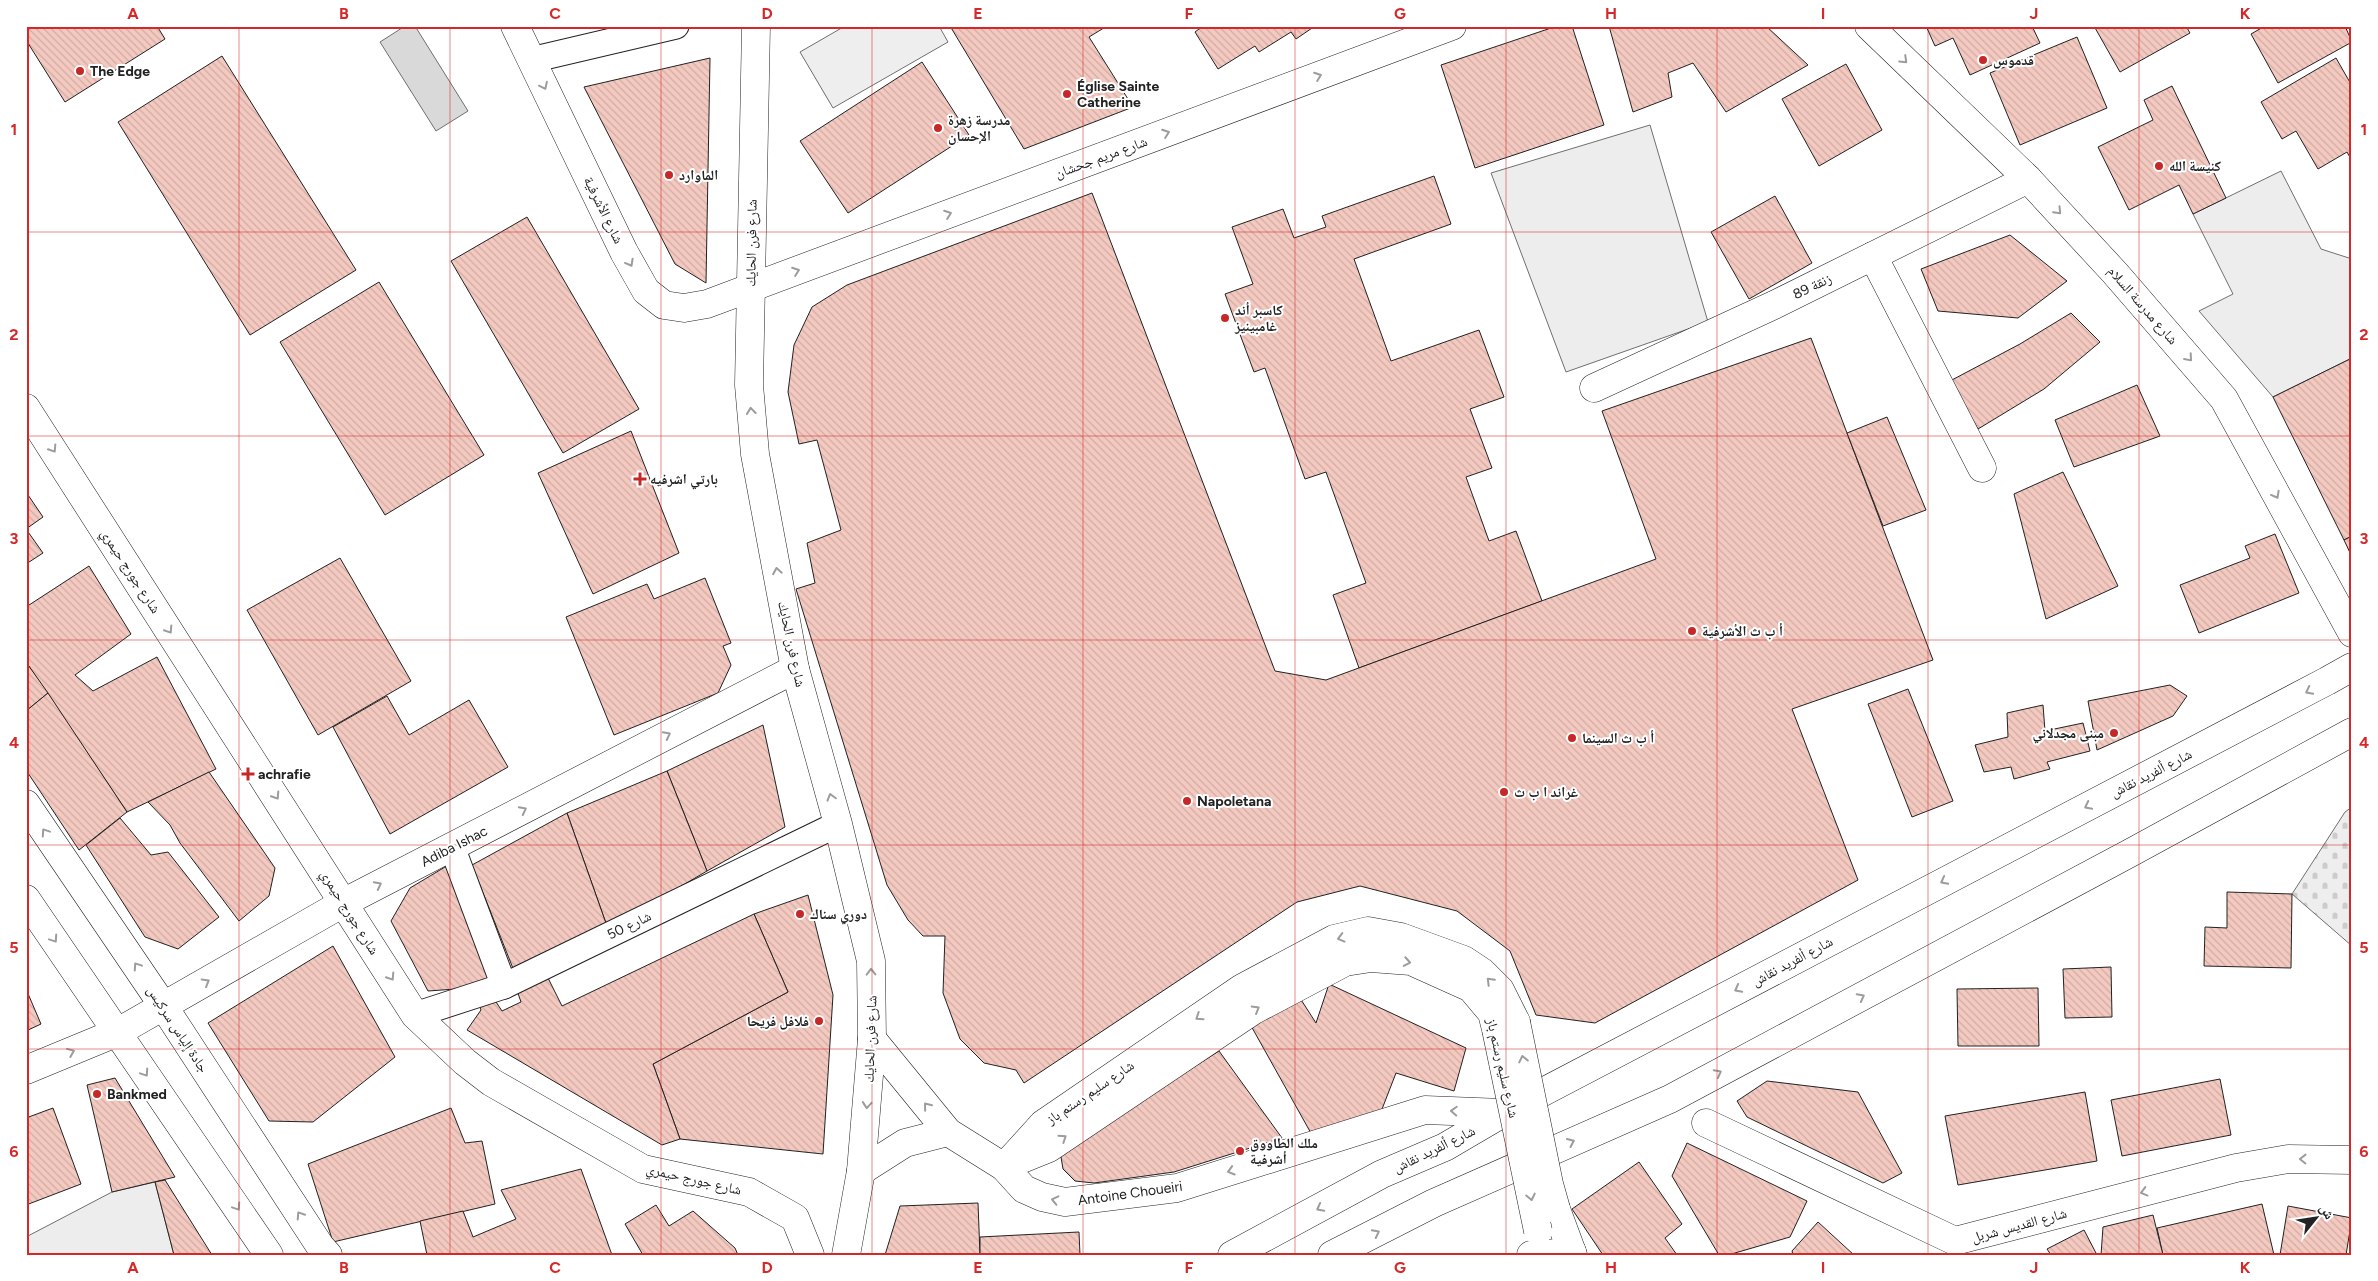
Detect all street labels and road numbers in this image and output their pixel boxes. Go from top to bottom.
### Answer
street label: شارع مريم جحشان [1053,133,1150,183]
street label: شارع الأشرفية [579,174,627,247]
street label: شارع فرن الحايك [742,199,762,287]
street label: شارع مدرسة السلام [2103,263,2181,349]
street label: زنقة 89 [1790,270,1834,303]
street label: شارع جورج حيمري [95,526,164,618]
street label: شارع فرن الحايك [773,600,809,689]
street label: شارع ألفريد نقاش [2108,746,2195,802]
street label: Adiba Ishac [418,822,491,870]
street label: شارع جورج حيمري [314,866,383,959]
street label: شارع 50 [604,907,655,944]
street label: شارع ألفريد نقاش [1749,933,1836,991]
street label: جادة إلياس سركيس [143,983,212,1076]
street label: شارع فرن الحايك [860,995,882,1083]
street label: شارع سليم رستم باز [1482,1016,1522,1120]
street label: شارع سليم رستم باز [1042,1057,1138,1129]
street label: شارع ألفريد نقاش [1390,1122,1479,1178]
street label: شارع جورج حيمري [644,1160,743,1201]
street label: Antoine Choueiri [1077,1178,1184,1209]
street label: شارع القديس شربل [1970,1205,2069,1247]

